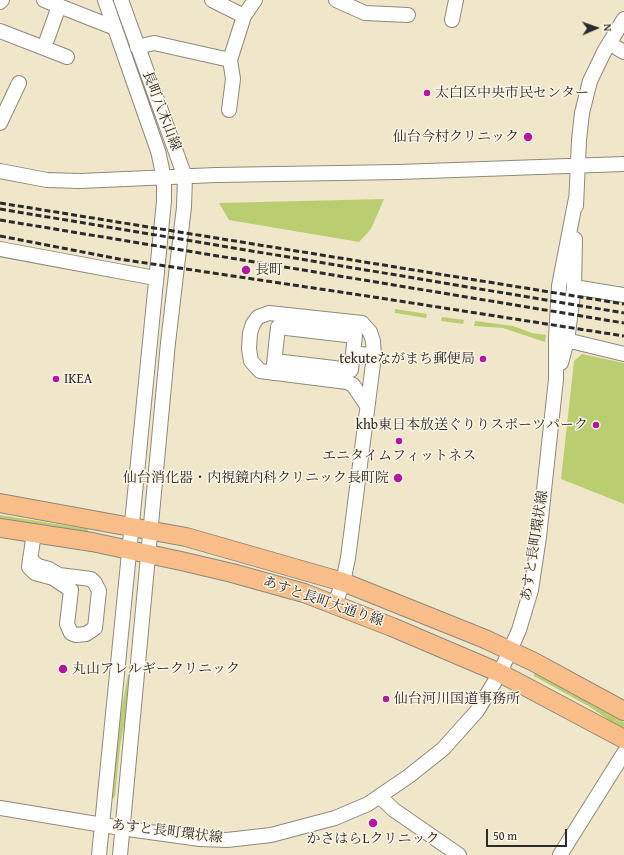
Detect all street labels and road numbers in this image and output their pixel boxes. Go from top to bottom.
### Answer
street label: 長町八木山線 [138,69,184,153]
street label: あすと長町環状線 [518,489,552,603]
street label: あすと長町大通り線 [261,574,385,630]
street label: あすと長町環状線 [110,817,224,847]

